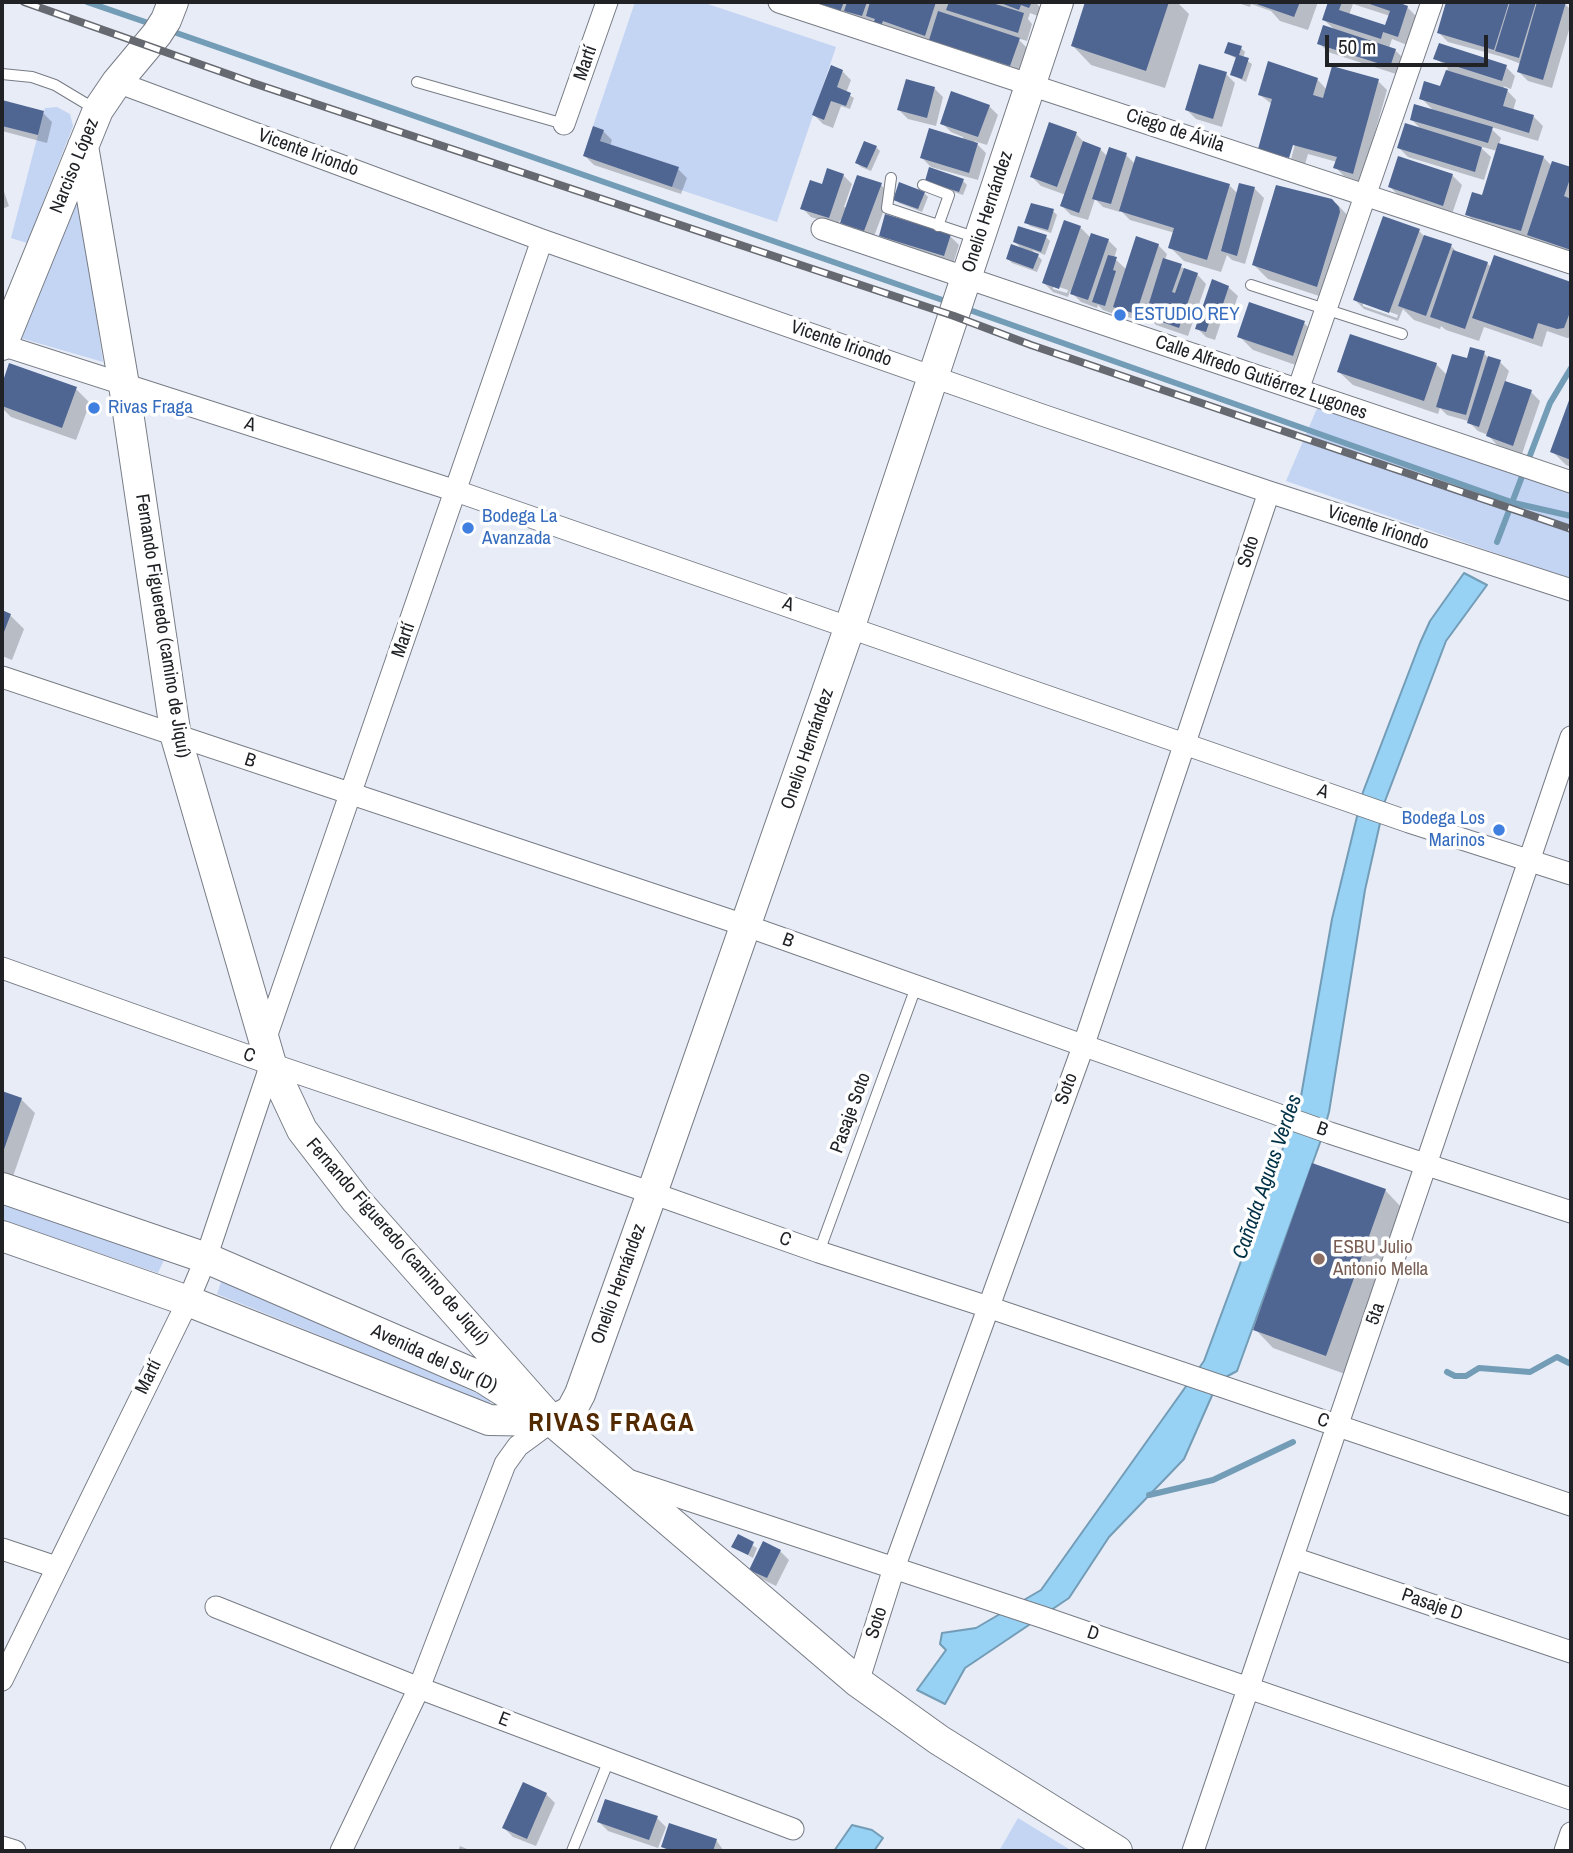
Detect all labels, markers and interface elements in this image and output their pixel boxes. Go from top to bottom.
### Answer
scale bar [1328,21,1491,65]
text: 50 m [1338,32,1376,61]
street label: Martí [569,43,603,83]
street label: Ciego de Ávila [1123,104,1227,158]
street label: Narciso López [46,115,104,217]
street label: Vicente Iriondo [255,124,361,182]
street label: Onelio Hernández [958,148,1018,276]
place label: ESTUDIO REY [1134,304,1240,326]
marker: ESTUDIO REY [1112,307,1128,323]
street label: Vicente Iriondo [787,316,895,372]
street label: Calle Alfredo Gutiérrez Lugones [1152,331,1370,425]
place label: Rivas Fraga [108,397,193,419]
marker: Rivas Fraga [86,400,102,416]
street label: A [242,413,258,437]
street label: Fernando Figueredo (camino de Jiquí) [130,492,194,760]
street label: Vicente Iriondo [1324,501,1432,555]
place label: Bodega La Avanzada [482,506,557,550]
marker: Bodega La Avanzada [460,520,476,536]
street label: Soto [1233,533,1265,571]
street label: A [779,593,797,617]
street label: Martí [387,620,421,660]
street label: Onelio Hernández [777,686,839,812]
street label: B [242,749,258,773]
street label: A [1314,780,1332,804]
place label: Bodega Los Marinos [1402,808,1485,852]
marker: Bodega Los Marinos [1491,822,1507,838]
street label: B [779,929,797,953]
street label: C [240,1043,258,1069]
street label: Pasaje Soto [826,1070,876,1156]
street label: Soto [1051,1070,1083,1108]
water label: Cañada Aguas Verdes [1228,1092,1308,1262]
street label: B [1313,1118,1331,1142]
street label: Fernando Figueredo (camino de Jiquí) [301,1134,493,1350]
street label: Onelio Hernández [587,1221,651,1347]
street label: C [776,1227,794,1253]
place label: ESBU Julio Antonio Mella [1333,1237,1428,1281]
marker: ESBU Julio Antonio Mella [1311,1251,1327,1267]
street label: 5ta [1362,1300,1390,1328]
street label: Avenida del Sur (D) [367,1320,501,1398]
street label: Martí [131,1356,167,1398]
district label: RIVAS FRAGA [530,1408,694,1440]
street label: C [1314,1408,1332,1434]
street label: Pasaje D [1398,1584,1466,1626]
street label: Soto [861,1604,893,1642]
street label: D [1084,1621,1102,1647]
street label: E [495,1707,513,1733]

